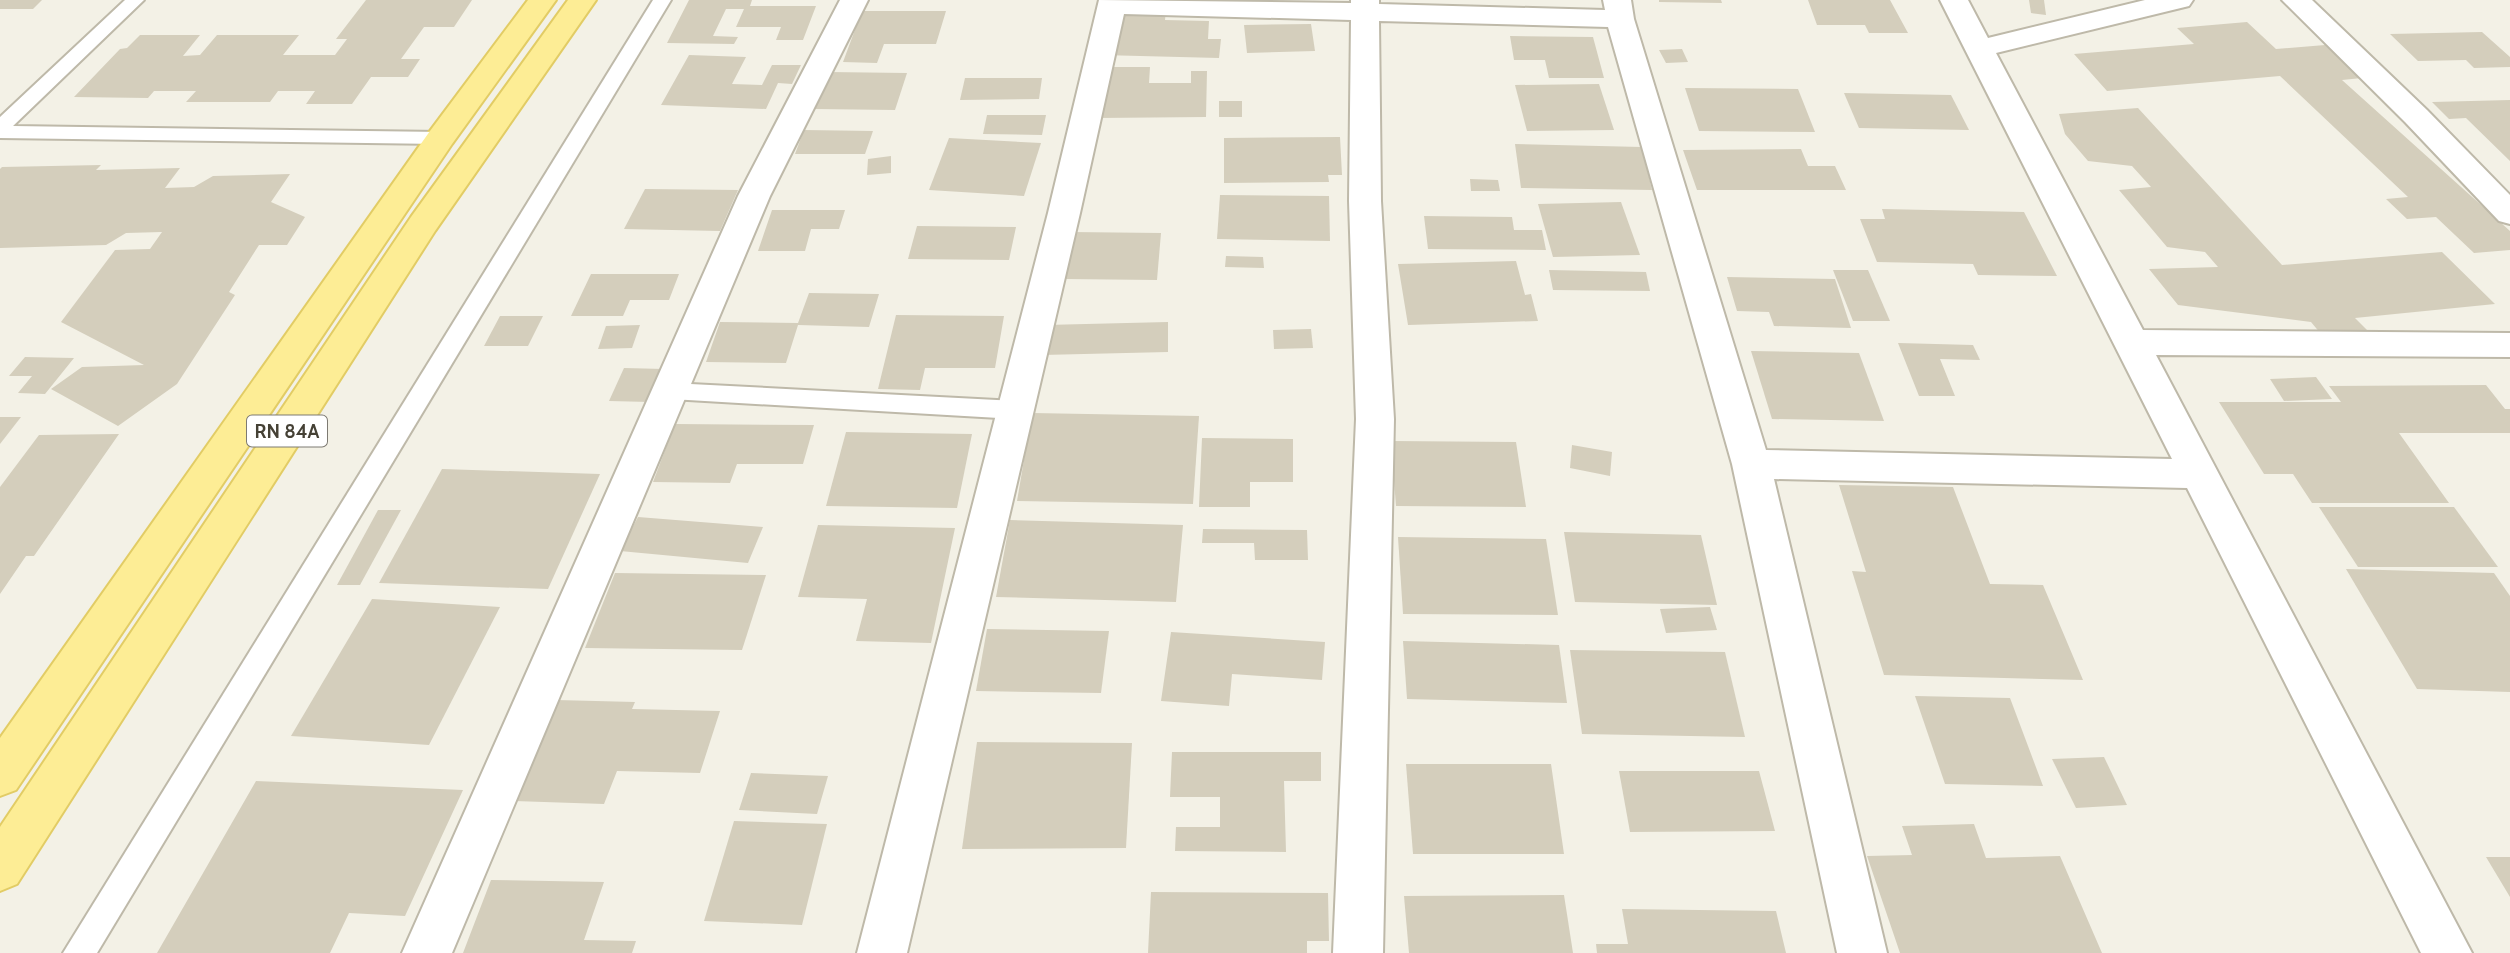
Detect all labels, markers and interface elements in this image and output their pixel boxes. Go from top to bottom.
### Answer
road number: RN 84A [247,416,327,446]

